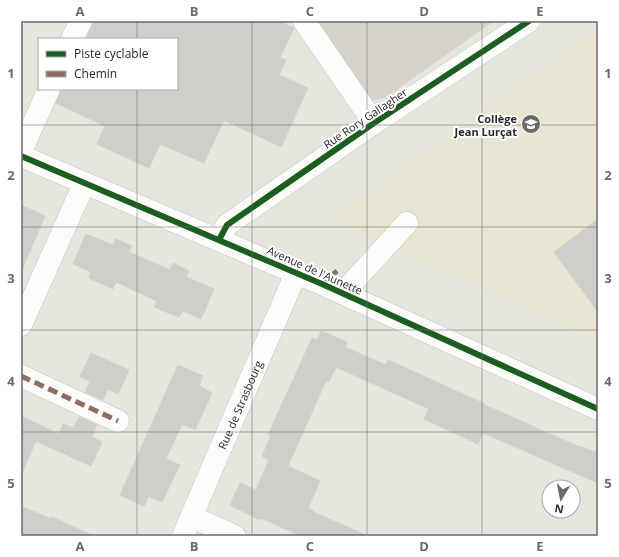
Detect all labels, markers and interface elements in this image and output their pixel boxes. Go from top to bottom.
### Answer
text: A [76,2,85,20]
text: B [190,2,199,20]
text: C [306,2,314,20]
text: D [419,2,429,20]
text: E [536,2,544,20]
legend [38,38,178,90]
text: Piste cyclable [74,45,149,62]
text: 1 [7,64,15,82]
text: 1 [604,64,612,82]
text: Chemin [74,65,117,82]
street label: Rue Rory Gallagher [320,84,410,152]
place label: Collège Jean Lurçat [454,111,517,139]
school or university icon: Collège Jean Lurçat [520,113,542,135]
text: 2 [7,166,15,184]
text: 2 [604,166,612,184]
street label: Avenue de l'Aunette [265,242,365,298]
text: 3 [7,269,15,287]
text: 3 [604,269,612,287]
street label: Rue de Strasbourg [214,358,265,451]
text: 4 [7,372,15,390]
text: 4 [604,372,612,390]
text: 5 [7,474,15,492]
text: 5 [604,474,612,492]
north arrow [541,479,581,519]
text: N [553,501,565,518]
text: A [76,537,85,555]
text: B [190,537,199,555]
text: C [306,537,314,555]
text: D [419,537,429,555]
text: E [536,537,544,555]

